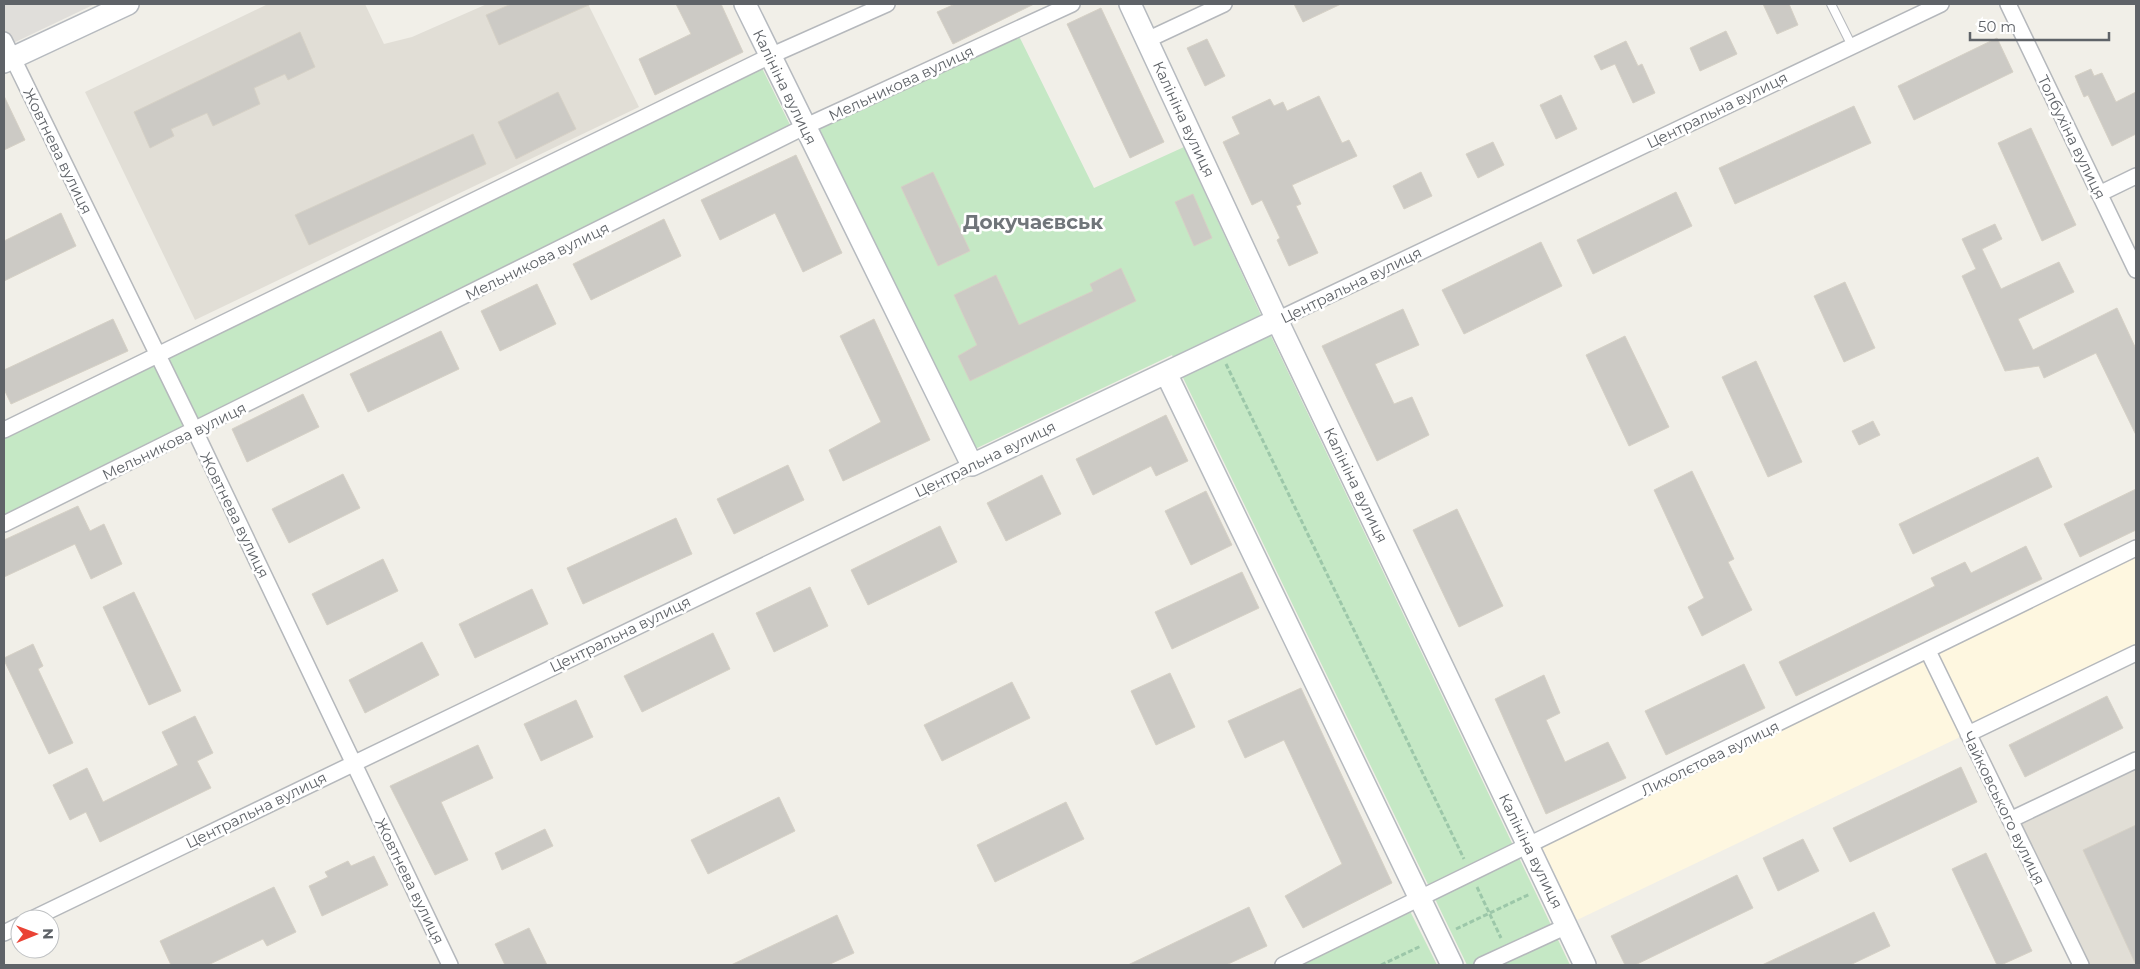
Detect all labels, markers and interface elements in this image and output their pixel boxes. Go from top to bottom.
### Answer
scale bar [1970,10,2109,42]
text: 50 m [1978,17,2016,36]
street label: Калініна вулиця [749,26,821,148]
street label: Мельникова вулиця [825,41,977,125]
street label: Калініна вулиця [1149,58,1219,180]
street label: Центральна вулиця [1643,68,1791,152]
street label: Толбухіна вулиця [2034,72,2110,202]
street label: Жовтнева вулиця [19,85,97,217]
district label: Докучаєвськ [963,210,1103,234]
street label: Мельникова вулиця [462,218,612,304]
street label: Центральна вулиця [1277,243,1425,327]
street label: Мельникова вулиця [99,398,249,484]
street label: Центральна вулиця [911,417,1059,501]
street label: Калініна вулиця [1320,424,1392,546]
street label: Жовтнева вулиця [196,449,274,581]
street label: Центральна вулиця [546,592,694,676]
street label: Лихолєтова вулиця [1638,716,1782,800]
street label: Чайковського вулиця [1959,728,2049,888]
street label: Центральна вулиця [182,768,330,852]
street label: Калініна вулиця [1495,790,1567,912]
street label: Жовтнева вулиця [371,815,449,947]
north arrow [10,909,60,959]
text: N [39,928,57,940]

